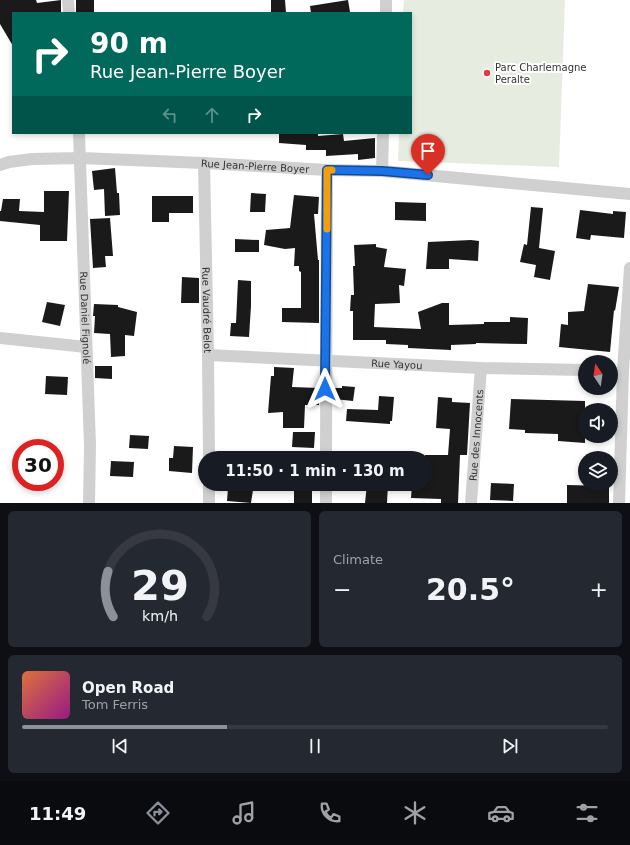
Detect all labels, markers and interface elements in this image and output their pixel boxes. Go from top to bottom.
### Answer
text: 90 m [90,27,168,60]
icon: right [24,28,76,80]
text: Rue Jean-Pierre Boyer [90,61,285,82]
place label: Parc Charlemagne Peralte [495,62,586,85]
marker: Parc Charlemagne Peralte [482,68,492,78]
icon: left [159,104,181,126]
icon: ahead [201,104,223,126]
icon: right [243,104,265,126]
pin [411,134,445,175]
icon: arrive [417,140,439,162]
street label: Rue Jean-Pierre Boyer [201,158,310,175]
street label: Rue Vaudré Belot [200,267,213,353]
street label: Rue Daniel Fignolé [78,271,92,364]
north arrow [578,355,618,395]
map controls [578,355,618,491]
street label: Rue Yayou [371,358,423,371]
position arrow [304,368,346,410]
street label: Rue des Innocents [468,389,485,482]
button: sound [578,403,618,443]
speed limit sign: 30 [12,439,64,491]
button: layers [578,451,618,491]
text: 11:50 · 1 min · 130 m [225,462,405,480]
text: Climate [333,552,383,567]
text: 29 [131,561,188,610]
text: 20.5° [426,572,515,607]
text: − [333,577,351,602]
text: + [590,577,608,602]
text: km/h [141,608,178,624]
text: Open Road [82,679,174,697]
text: Tom Ferris [82,697,148,712]
icon: previous [109,735,131,757]
icon: pause [304,735,326,757]
icon: next [499,735,521,757]
icon: directions [144,799,172,827]
icon: music [230,799,258,827]
icon: phone [316,799,344,827]
icon: climate [401,799,429,827]
icon: car [487,799,515,827]
icon: filters [573,799,601,827]
text: 11:49 [29,803,86,824]

